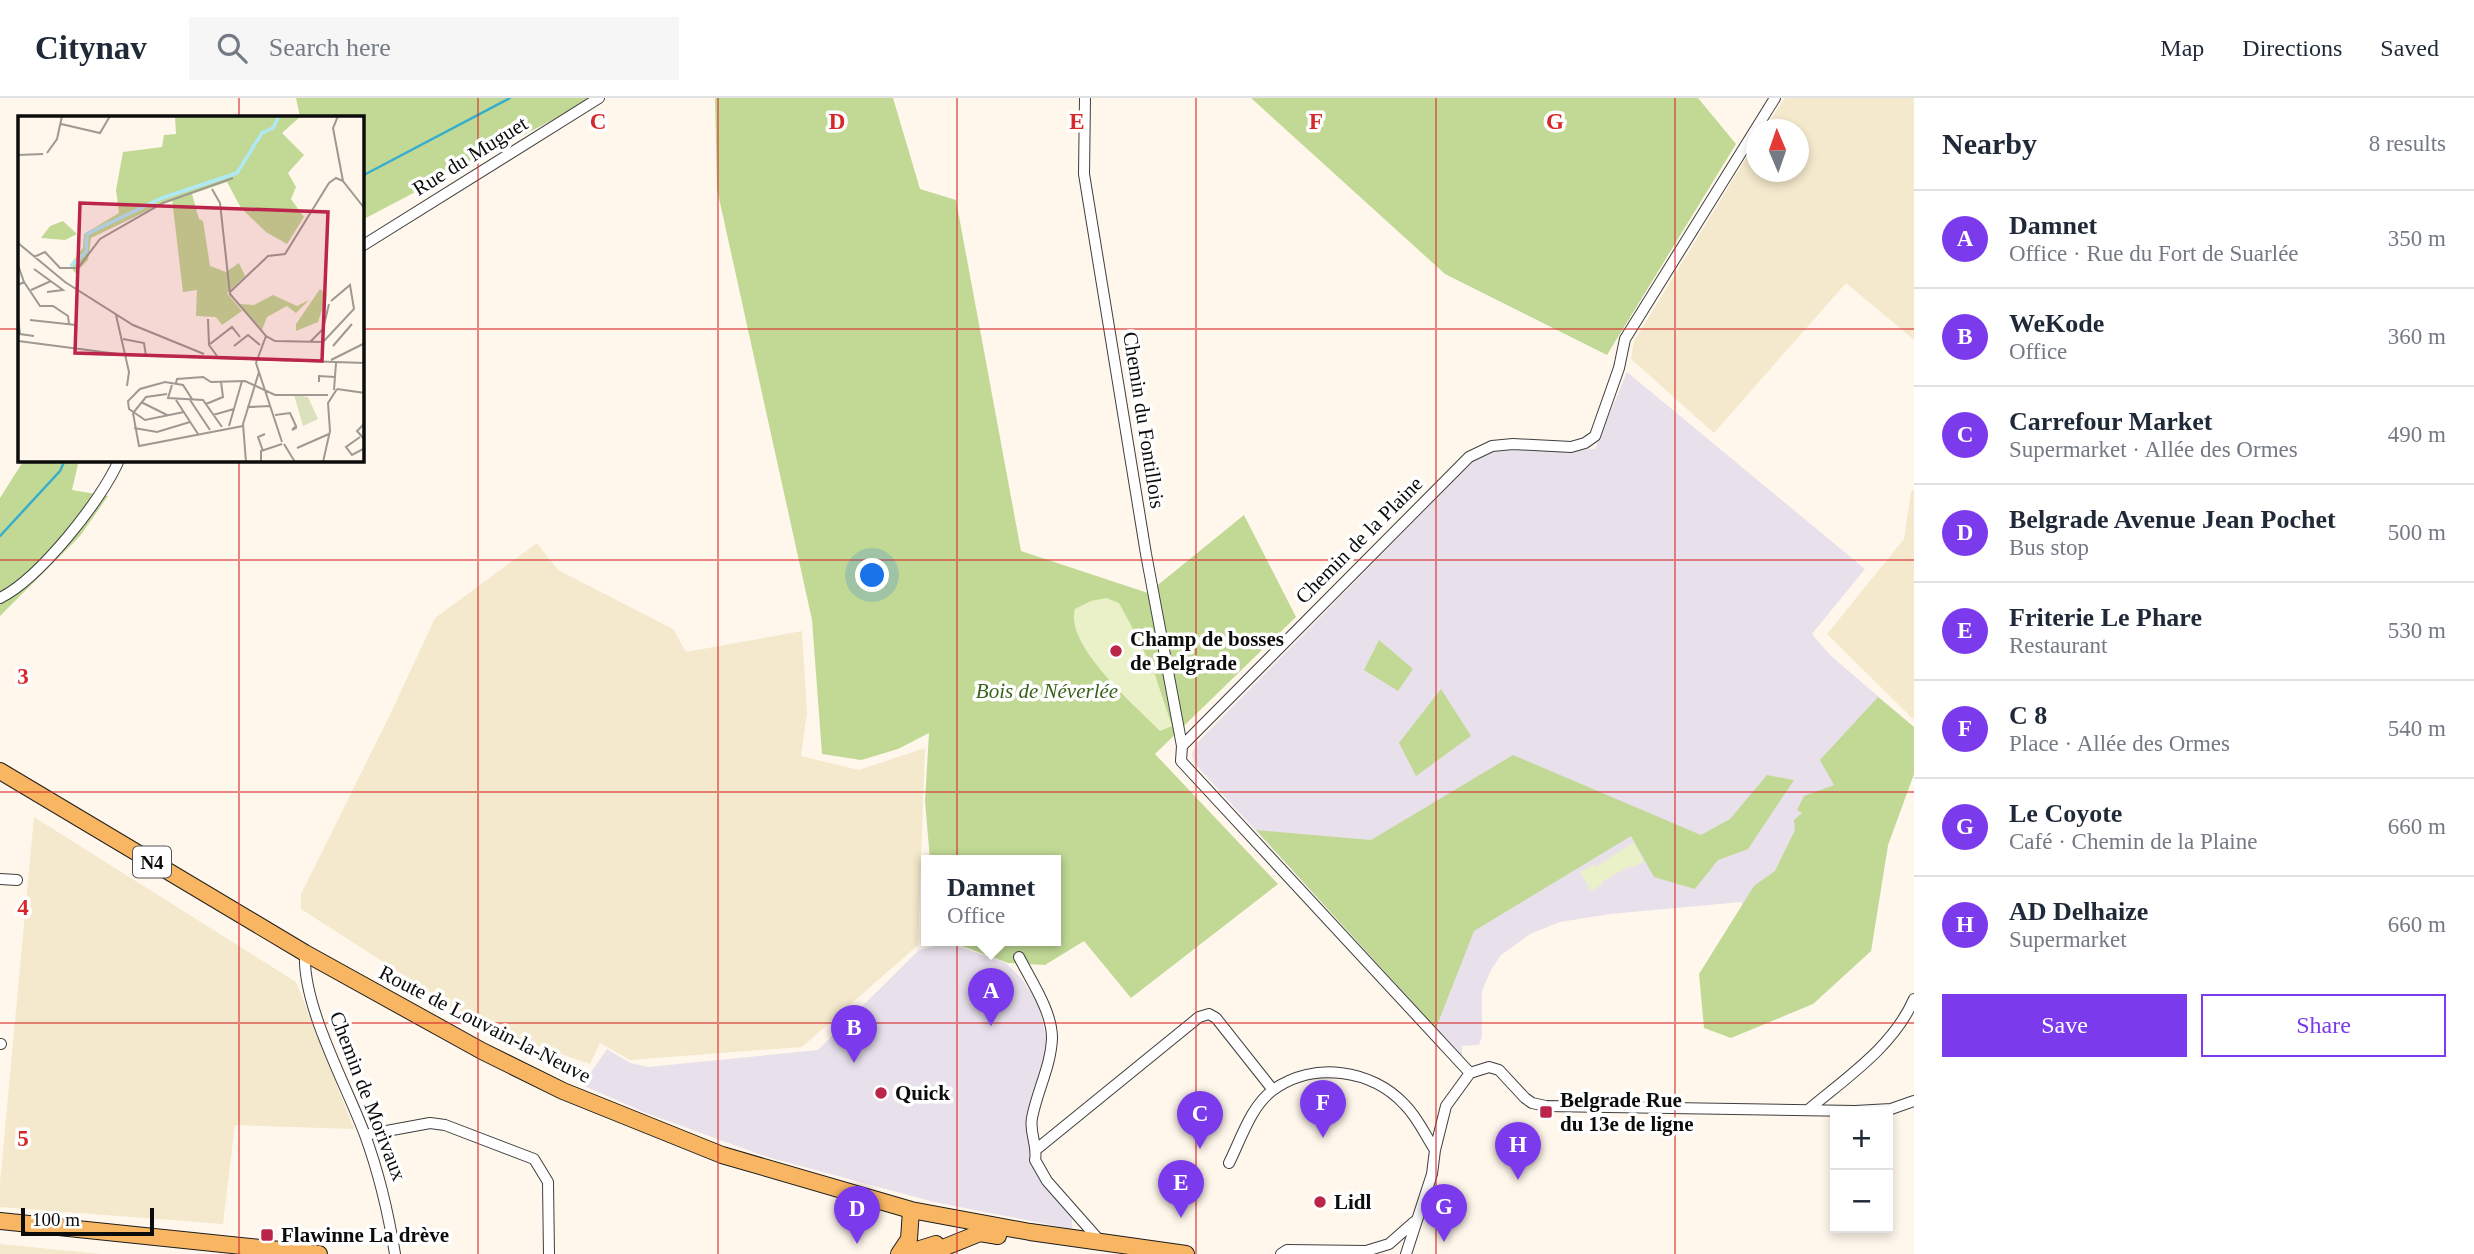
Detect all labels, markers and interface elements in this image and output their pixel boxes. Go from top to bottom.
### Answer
search box [189,17,679,80]
icon: search [213,29,251,67]
text: Citynav [35,30,147,66]
text: Search here [269,33,391,62]
text: Map [2160,35,2204,61]
text: Directions [2242,35,2342,61]
text: Saved [2380,35,2439,61]
text: C [590,109,606,134]
text: D [829,109,845,134]
text: E [1069,109,1085,134]
text: F [1309,109,1323,134]
text: G [1546,109,1564,134]
street label: Rue du Muguet [408,111,532,201]
inset map [18,116,364,462]
north arrow [1746,119,1809,182]
text: Nearby [1942,127,2037,160]
text: 8 results [2369,131,2446,156]
text: Damnet [2009,211,2097,240]
text: A [1957,226,1973,251]
text: 350 m [2388,226,2446,251]
text: Office · Rue du Fort de Suarlée [2009,241,2299,266]
text: WeKode [2009,309,2104,338]
text: B [1957,324,1973,349]
text: 360 m [2388,324,2446,349]
street label: Chemin du Fontillois [1118,330,1170,510]
text: Office [2009,339,2067,364]
text: Carrefour Market [2009,407,2212,436]
text: C [1957,422,1973,447]
text: 490 m [2388,422,2446,447]
text: Supermarket · Allée des Ormes [2009,437,2298,462]
street label: Chemin de la Plaine [1291,472,1427,608]
text: Belgrade Avenue Jean Pochet [2009,505,2336,534]
text: D [1957,520,1973,545]
text: 500 m [2388,520,2446,545]
text: Bus stop [2009,535,2089,560]
your location [855,558,889,592]
text: Friterie Le Phare [2009,603,2202,632]
text: E [1957,618,1973,643]
text: 530 m [2388,618,2446,643]
place label: Champ de bosses de Belgrade [1130,627,1284,675]
text: Restaurant [2009,633,2107,658]
marker: Champ de bosses de Belgrade [1108,643,1124,659]
text: 3 [17,664,29,689]
park label: Bois de Néverlée [976,679,1118,703]
text: C 8 [2009,701,2047,730]
text: F [1958,716,1972,741]
text: 540 m [2388,716,2446,741]
text: Place · Allée des Ormes [2009,731,2230,756]
text: Le Coyote [2009,799,2122,828]
text: G [1956,814,1974,839]
text: 660 m [2388,814,2446,839]
text: Café · Chemin de la Plaine [2009,829,2257,854]
road number: N4 [133,846,171,877]
popup [921,855,1061,946]
text: Damnet [947,873,1035,902]
text: 4 [17,895,29,920]
text: AD Delhaize [2009,897,2148,926]
text: Office [947,903,1005,928]
text: H [1956,912,1974,937]
text: 660 m [2388,912,2446,937]
text: Supermarket [2009,927,2127,952]
street label: Route de Louvain-la-Neuve [375,960,595,1088]
pin: A [968,968,1014,1026]
button: Save [1942,994,2187,1057]
button: Share [2201,994,2446,1057]
pin: B [831,1005,877,1063]
street label: Chemin de Morivaux [325,1008,412,1185]
pin: F [1300,1080,1346,1138]
place label: Quick [895,1081,950,1105]
marker: Quick [873,1085,889,1101]
place label: Belgrade Rue du 13e de ligne [1560,1088,1694,1136]
pin: C [1177,1091,1223,1149]
marker: Belgrade Rue du 13e de ligne [1538,1104,1554,1120]
map controls [1830,1107,1893,1233]
button: + [1830,1107,1893,1170]
pin: H [1495,1122,1541,1180]
text: 5 [17,1126,29,1151]
pin: E [1158,1160,1204,1218]
button: − [1830,1170,1893,1233]
pin: G [1421,1184,1467,1242]
pin: D [834,1186,880,1244]
place label: Lidl [1334,1190,1372,1214]
marker: Lidl [1312,1194,1328,1210]
scale bar [21,1205,154,1237]
text: 100 m [32,1209,80,1230]
place label: Flawinne La drève [281,1223,449,1247]
marker: Flawinne La drève [259,1227,275,1243]

